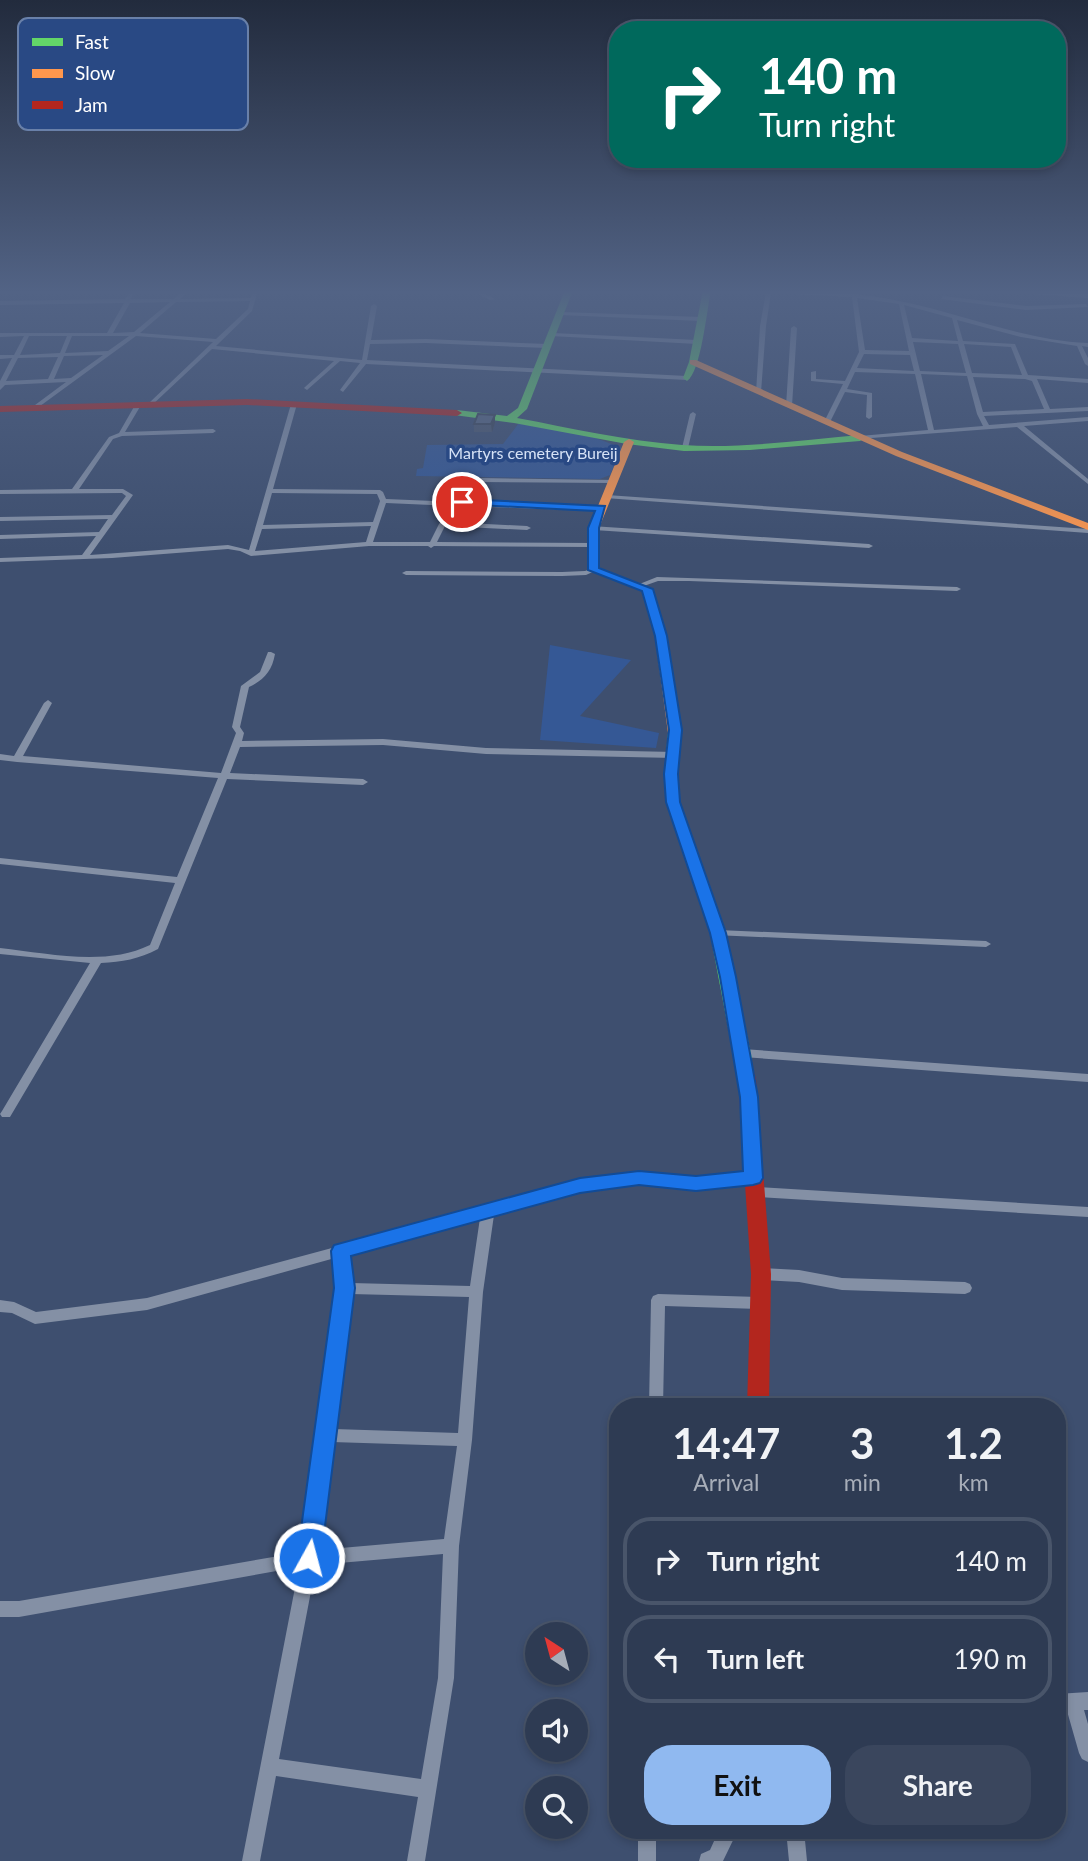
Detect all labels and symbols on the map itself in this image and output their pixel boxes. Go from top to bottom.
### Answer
legend [18,18,248,130]
text: Fast [75,30,109,53]
text: Slow [75,61,115,84]
text: Jam [75,93,108,116]
park label: Martyrs cemetery Bureij [448,443,618,462]
pin [432,472,492,532]
position arrow [272,1521,346,1595]
north arrow [525,1622,588,1685]

